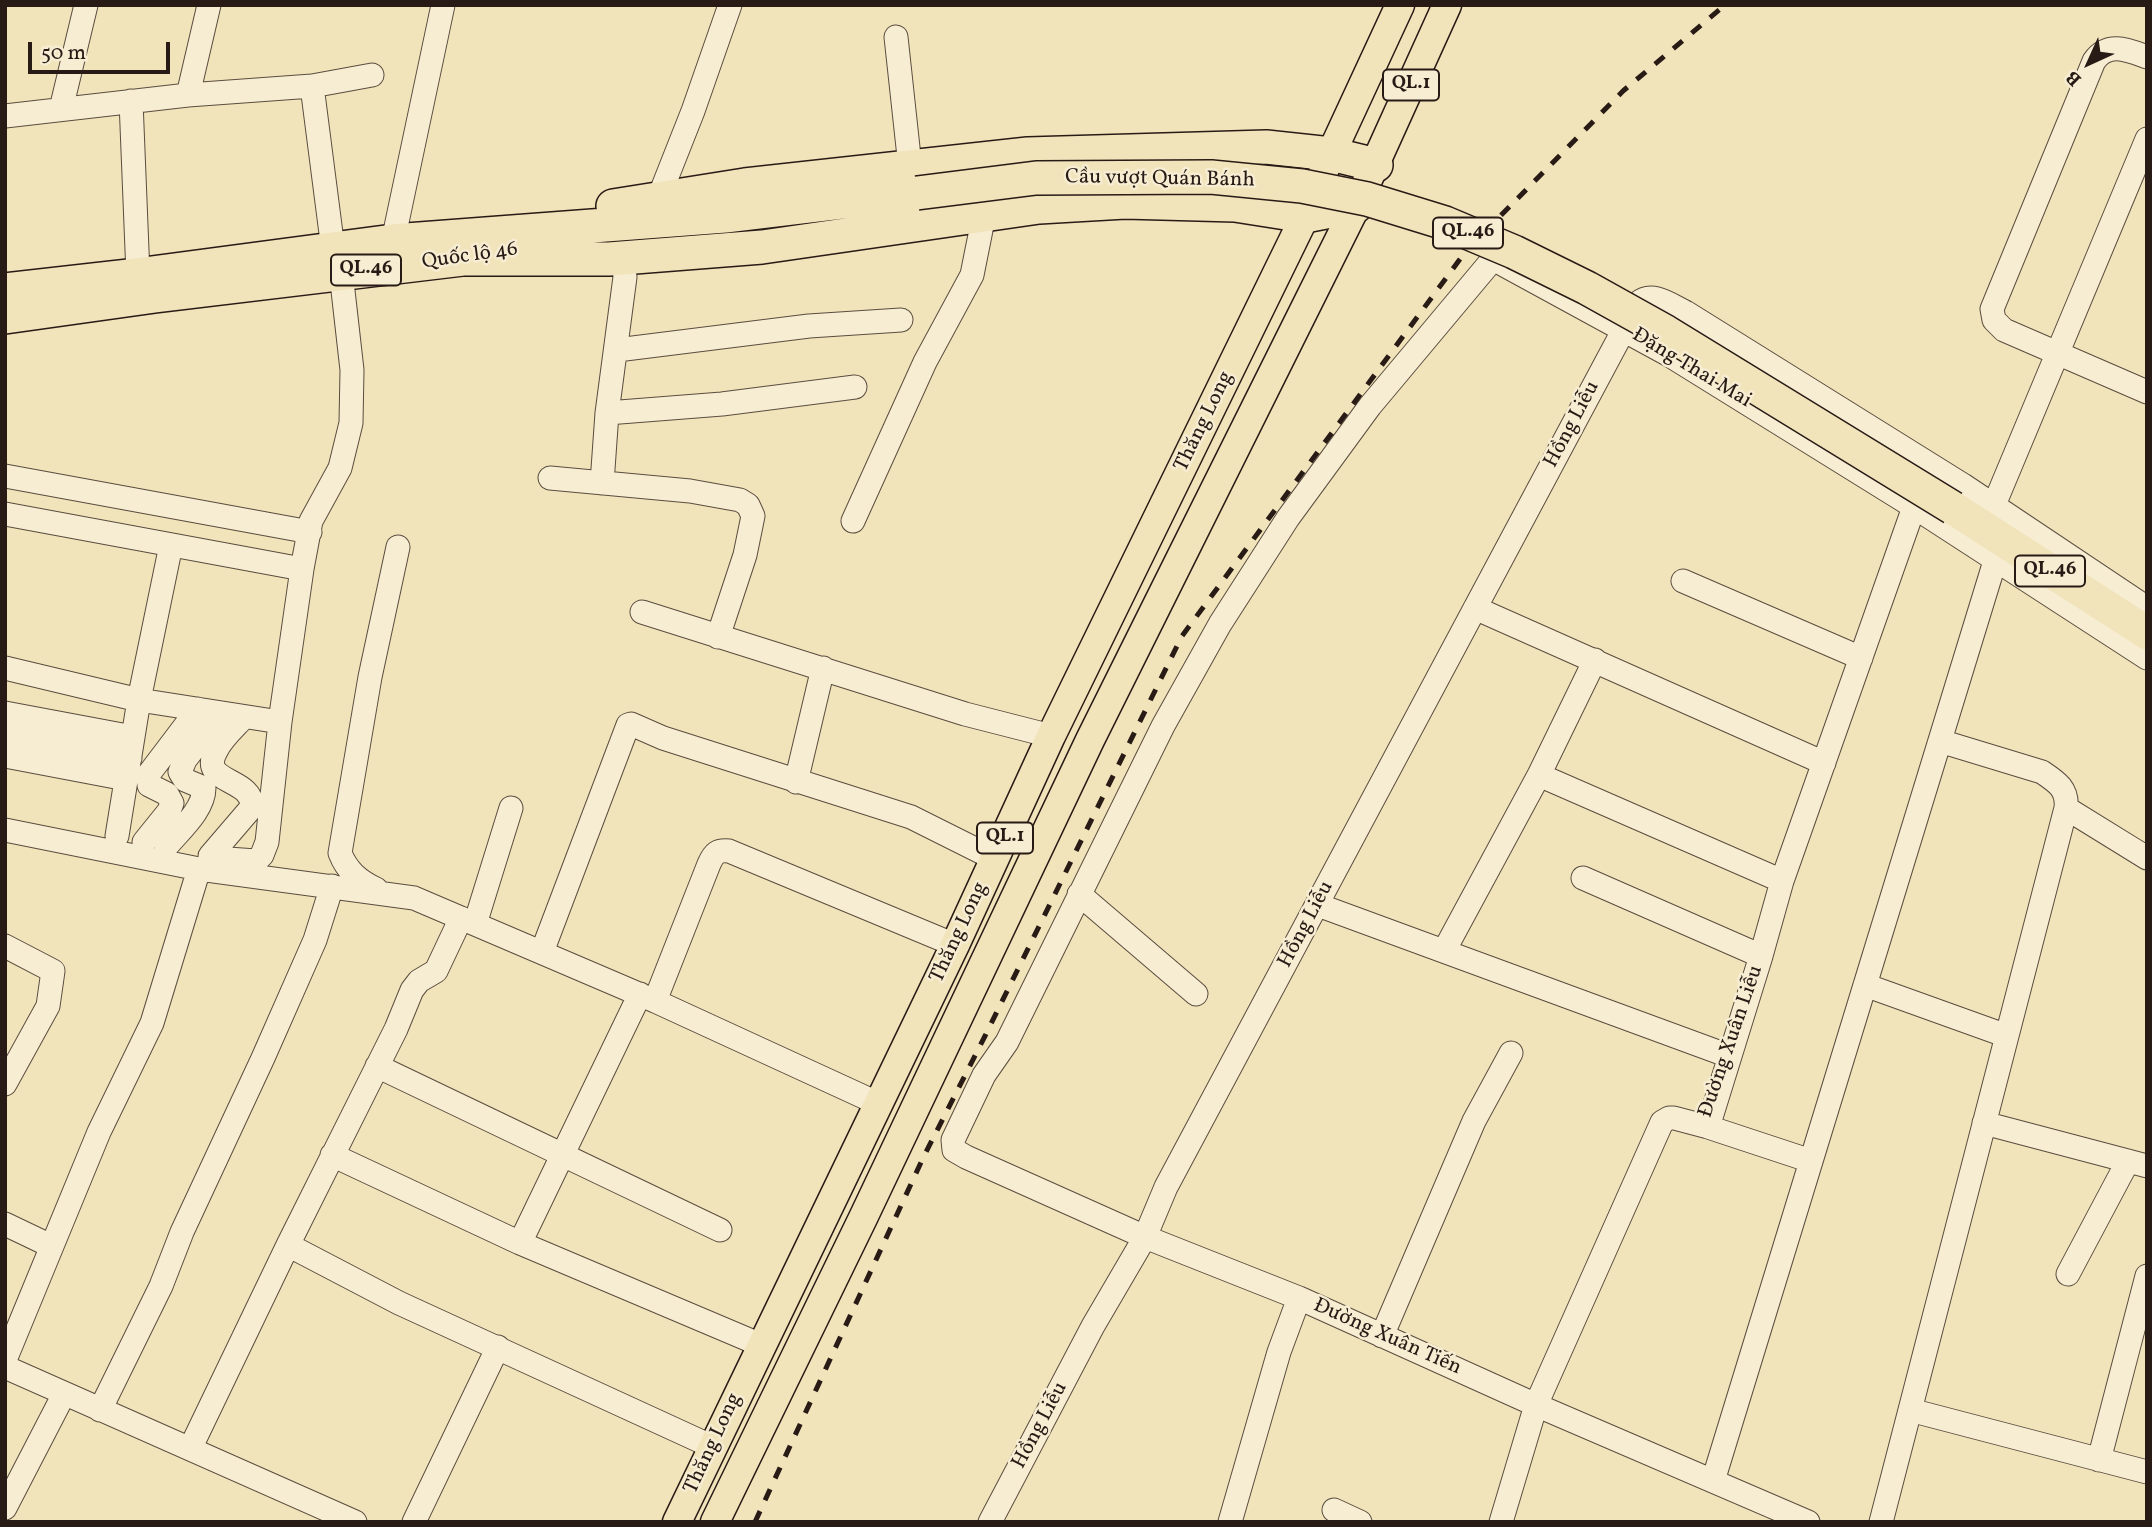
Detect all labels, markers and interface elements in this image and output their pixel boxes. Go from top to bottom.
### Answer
scale bar [32,28,173,72]
north arrow [2054,28,2124,98]
text: 50 m [41,39,86,68]
text: B [2060,64,2088,92]
road number: QL.1 [1383,69,1439,100]
street label: Cầu vượt Quán Bánh [1065,166,1255,194]
road number: QL.46 [1433,218,1503,248]
street label: Quốc lộ 46 [420,238,520,276]
road number: QL.46 [331,254,401,286]
street label: Đặng Thai Mai [1627,323,1755,415]
street label: Thăng Long [1170,368,1240,476]
street label: Hồng Liễu [1540,377,1606,473]
road number: QL.46 [2015,556,2085,586]
road number: QL.1 [977,822,1033,853]
street label: Hồng Liễu [1274,877,1340,973]
street label: Thăng Long [926,879,994,987]
street label: Đường Xuân Liễu [1694,963,1770,1121]
street label: Đường Xuân Tiến [1309,1294,1465,1382]
street label: Hồng Liễu [1008,1378,1074,1474]
street label: Thăng Long [680,1390,748,1498]

